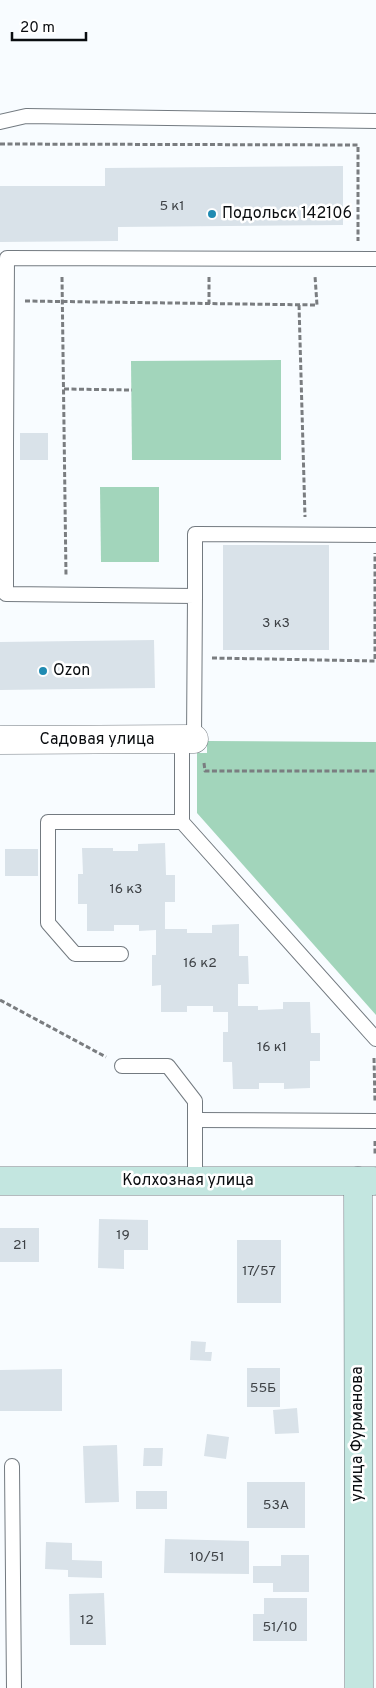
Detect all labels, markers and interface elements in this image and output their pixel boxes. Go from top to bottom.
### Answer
scale bar [12,10,86,42]
text: 20 m [20,19,55,38]
house number: 5 к1 [159,198,185,215]
place label: Подольск 142106 [222,204,352,224]
marker: Подольск 142106 [206,208,218,220]
house number: 3 к3 [262,615,290,632]
place label: Ozon [53,661,90,681]
marker: Ozon [37,665,49,677]
street label: Садовая улица [40,730,154,750]
house number: 16 к3 [109,881,143,898]
house number: 16 к2 [183,955,217,972]
house number: 16 к1 [257,1039,287,1056]
street label: Колхозная улица [122,1171,254,1191]
house number: 19 [116,1227,130,1244]
house number: 21 [13,1237,27,1254]
house number: 17/57 [242,1263,276,1280]
street label: улица Фурманова [348,1366,368,1502]
house number: 55Б [250,1380,276,1397]
house number: 53А [263,1497,289,1514]
house number: 10/51 [190,1549,225,1566]
house number: 12 [80,1612,94,1629]
house number: 51/10 [263,1619,298,1636]

